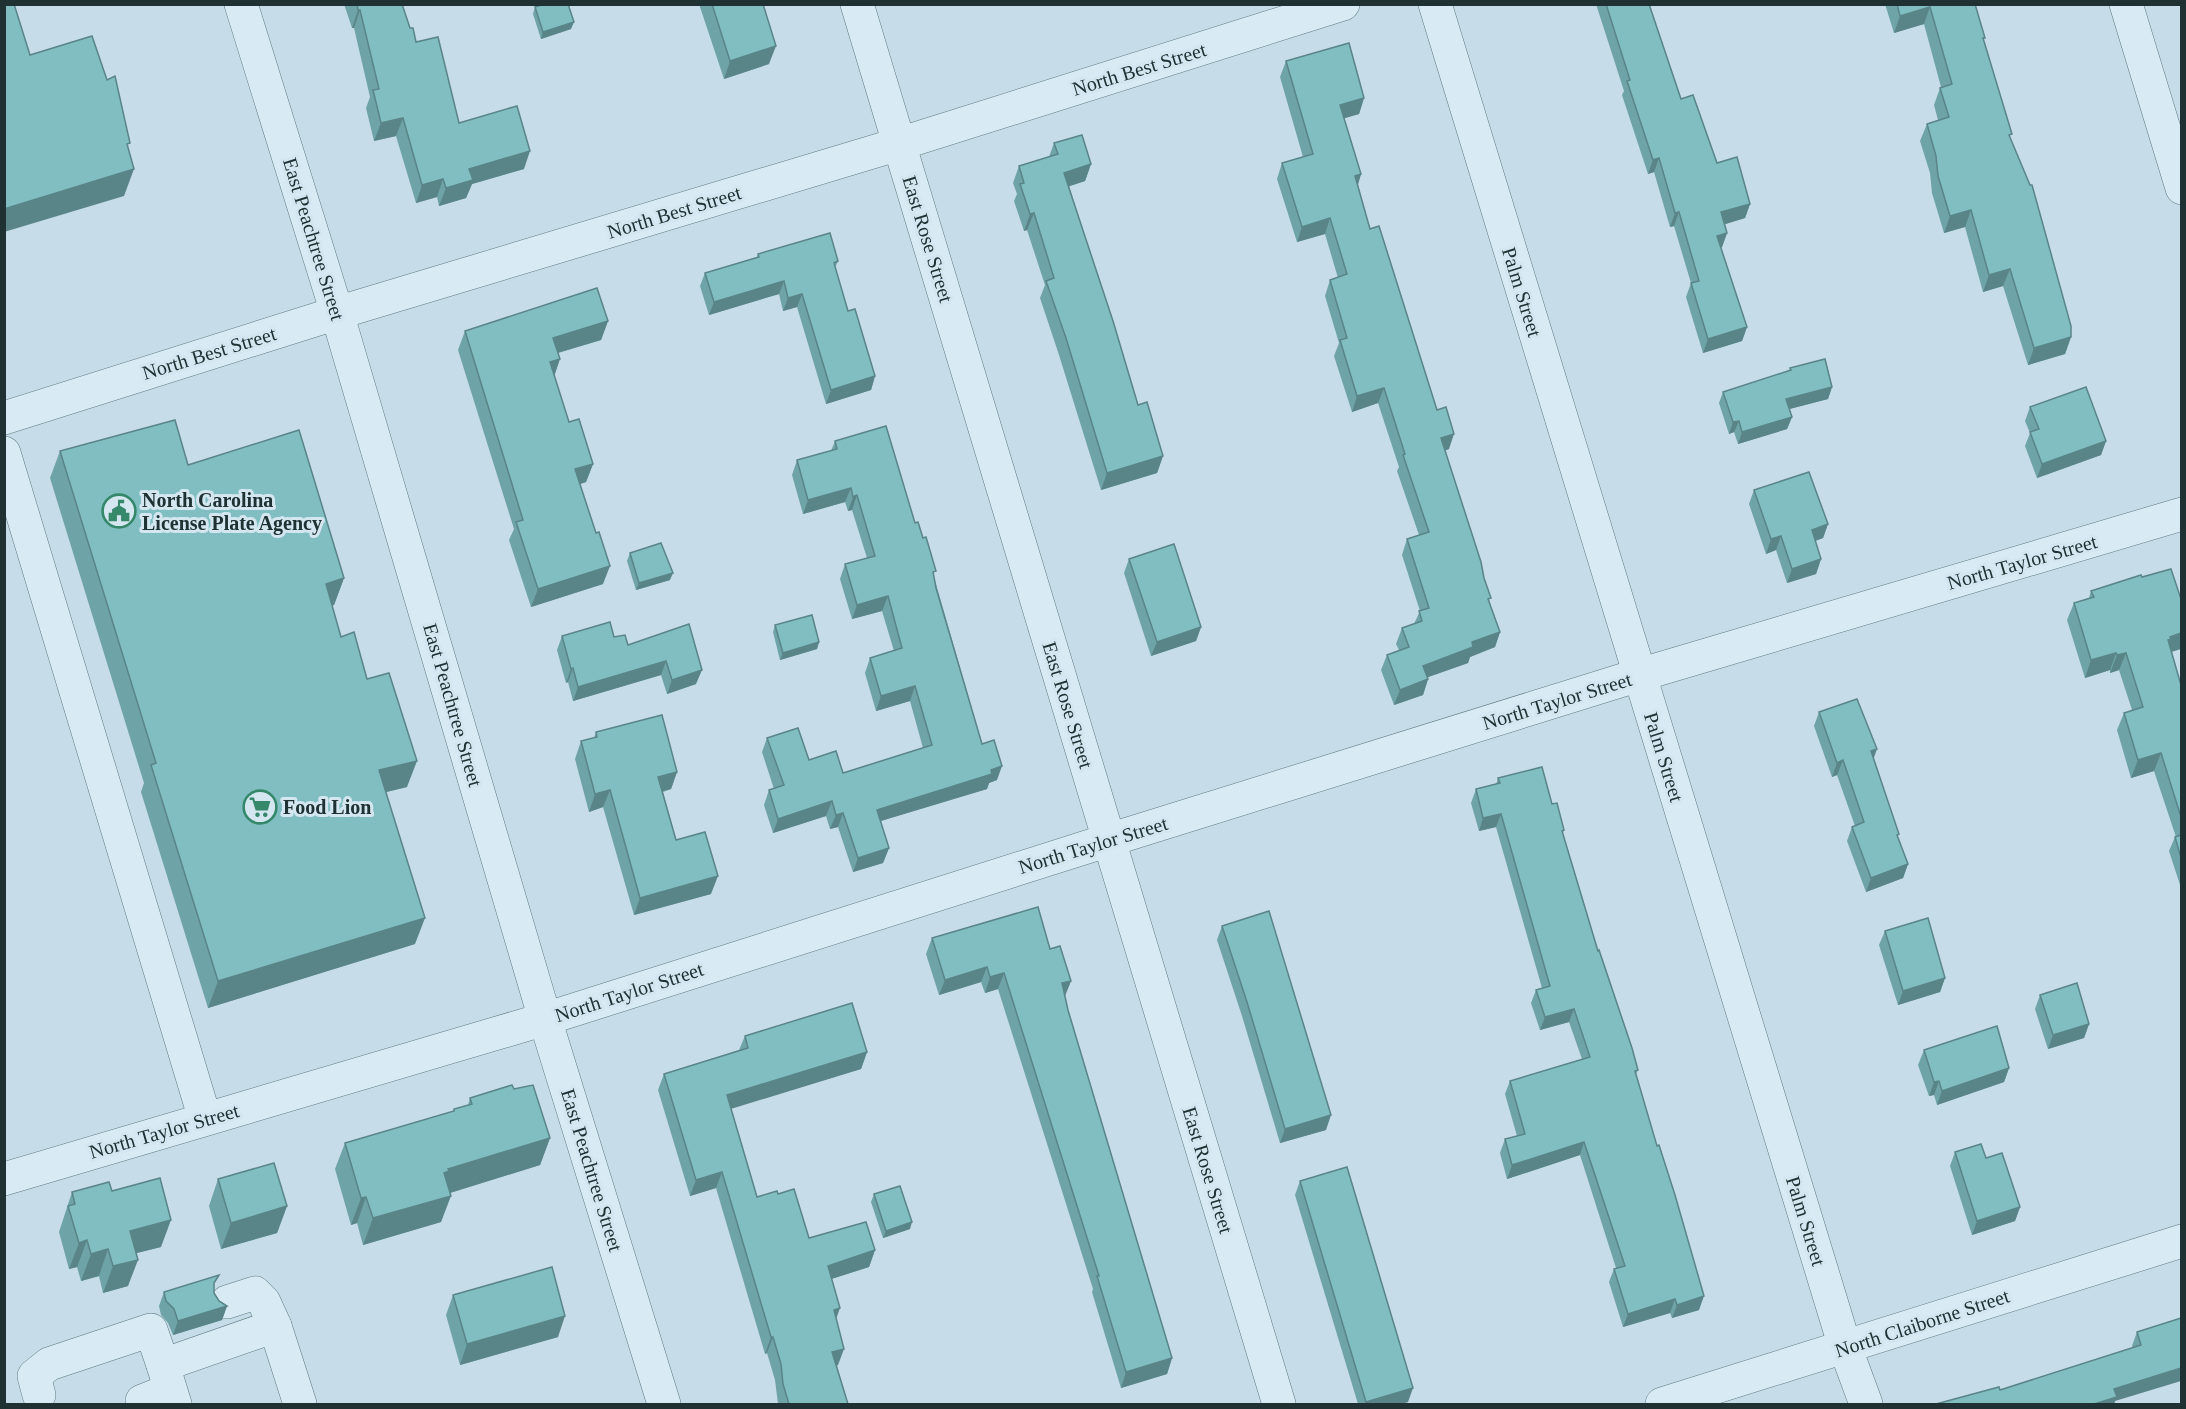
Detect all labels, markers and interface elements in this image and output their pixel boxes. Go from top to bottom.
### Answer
street label: North Best Street [1069,38,1209,100]
street label: East Peachtree Street [279,155,349,323]
street label: East Rose Street [898,173,958,305]
street label: North Best Street [604,181,744,243]
street label: Palm Street [1498,244,1546,340]
street label: North Best Street [139,322,279,384]
place label: North Carolina License Plate Agency [142,489,322,535]
public building icon: North Carolina License Plate Agency [101,493,137,529]
street label: North Taylor Street [1945,530,2100,595]
street label: East Peachtree Street [419,621,487,790]
street label: East Rose Street [1038,639,1098,771]
street label: North Taylor Street [1480,668,1635,735]
street label: Palm Street [1640,709,1688,805]
supermarket icon: Food Lion [242,789,278,825]
place label: Food Lion [283,796,371,818]
street label: North Taylor Street [1016,812,1171,879]
street label: North Taylor Street [552,957,707,1027]
street label: East Peachtree Street [557,1086,627,1254]
street label: North Taylor Street [87,1099,242,1164]
street label: East Rose Street [1178,1104,1238,1236]
street label: Palm Street [1782,1173,1830,1269]
street label: North Claiborne Street [1832,1284,2012,1362]

